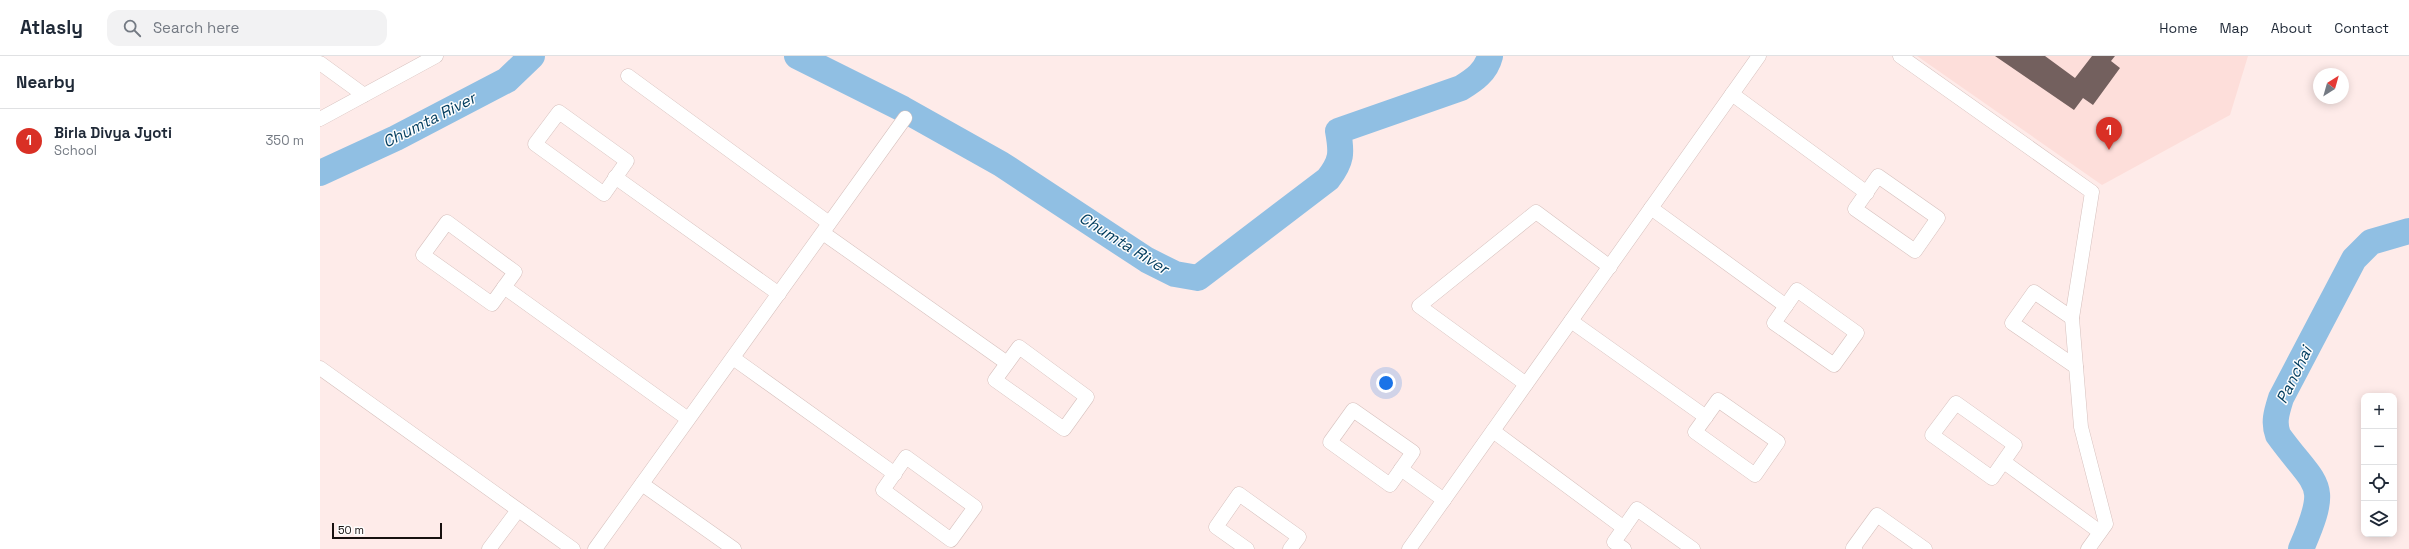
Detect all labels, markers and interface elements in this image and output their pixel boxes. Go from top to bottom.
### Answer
search box [107,10,387,46]
text: Atlasly [20,15,83,40]
icon: search [121,17,143,39]
text: Search here [153,18,239,37]
text: Home [2159,19,2197,37]
text: Map [2219,19,2249,37]
text: About [2271,19,2312,37]
text: Contact [2334,19,2389,37]
north arrow [2313,68,2349,104]
text: Nearby [16,71,75,93]
water label: Chumta River [379,87,481,152]
pin: 1 [2096,117,2122,150]
text: Birla Divya Jyoti [54,123,172,142]
text: 1 [26,132,32,149]
text: 350 m [266,132,304,149]
text: School [54,142,97,159]
water label: Chumta River [1075,207,1174,280]
water label: Panchai [2271,341,2318,407]
your location [1376,373,1396,393]
map controls [2361,393,2397,537]
button: + [2361,393,2397,429]
button: − [2361,429,2397,465]
button: locate [2361,465,2397,501]
button: layers [2361,501,2397,537]
scale bar [332,521,442,540]
text: 50 m [338,523,364,537]

